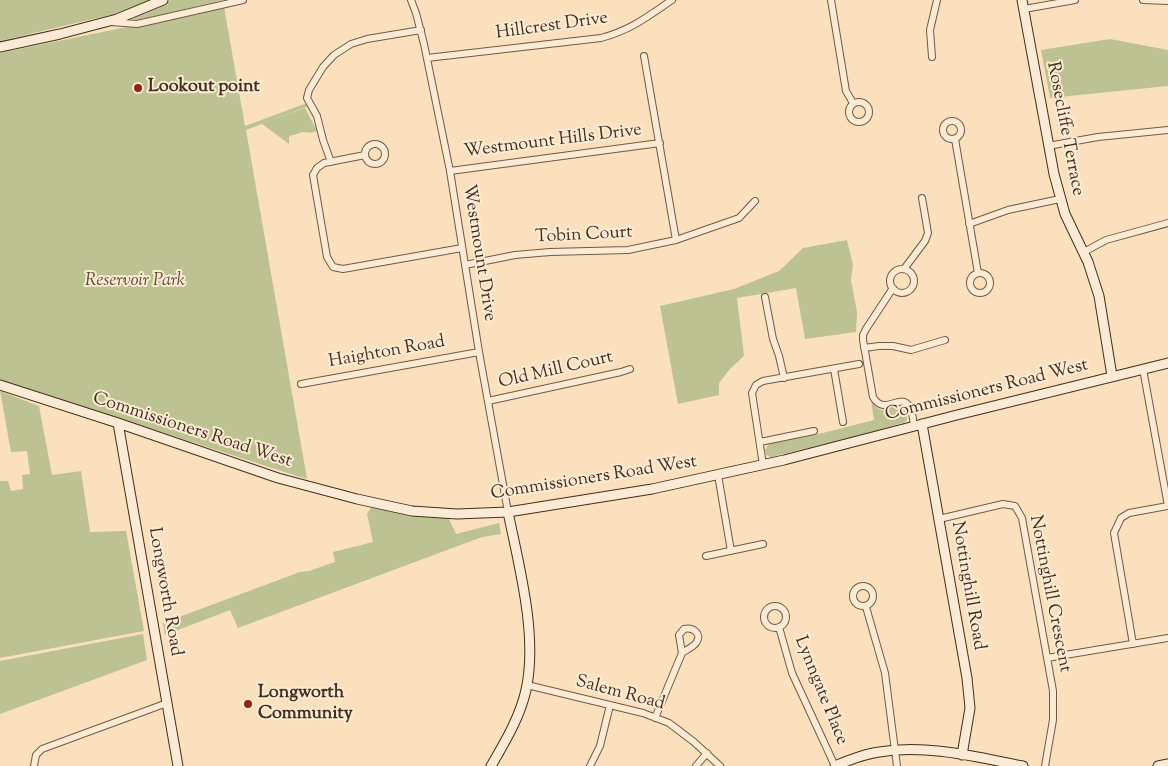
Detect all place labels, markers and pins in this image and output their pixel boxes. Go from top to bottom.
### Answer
place label: Lookout point [148,77,260,99]
marker: Lookout point [132,82,144,94]
place label: Longworth Community [258,683,353,726]
marker: Longworth Community [242,698,254,710]

